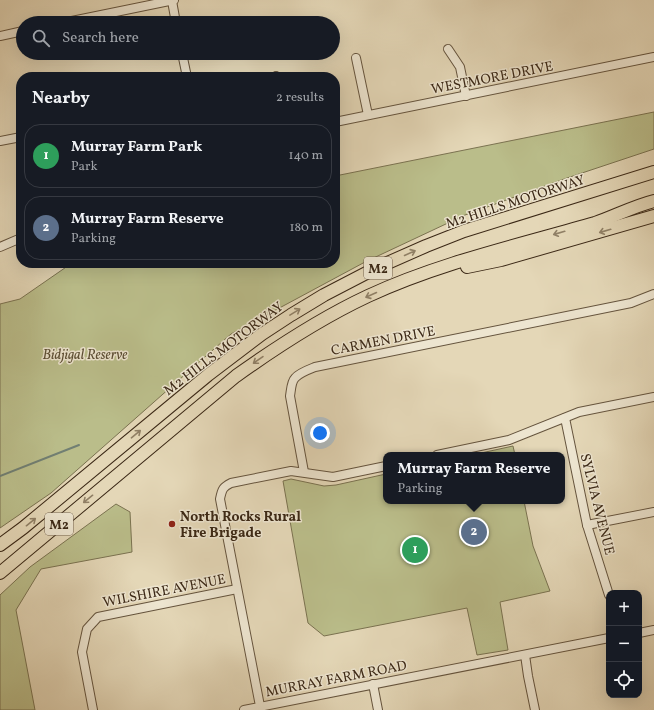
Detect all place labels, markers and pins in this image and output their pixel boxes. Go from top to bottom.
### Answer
place label: North Rocks Rural Fire Brigade [180,508,301,543]
pin: 2 [461,517,487,547]
marker: North Rocks Rural Fire Brigade [167,519,177,529]
pin: 1 [402,535,428,565]

